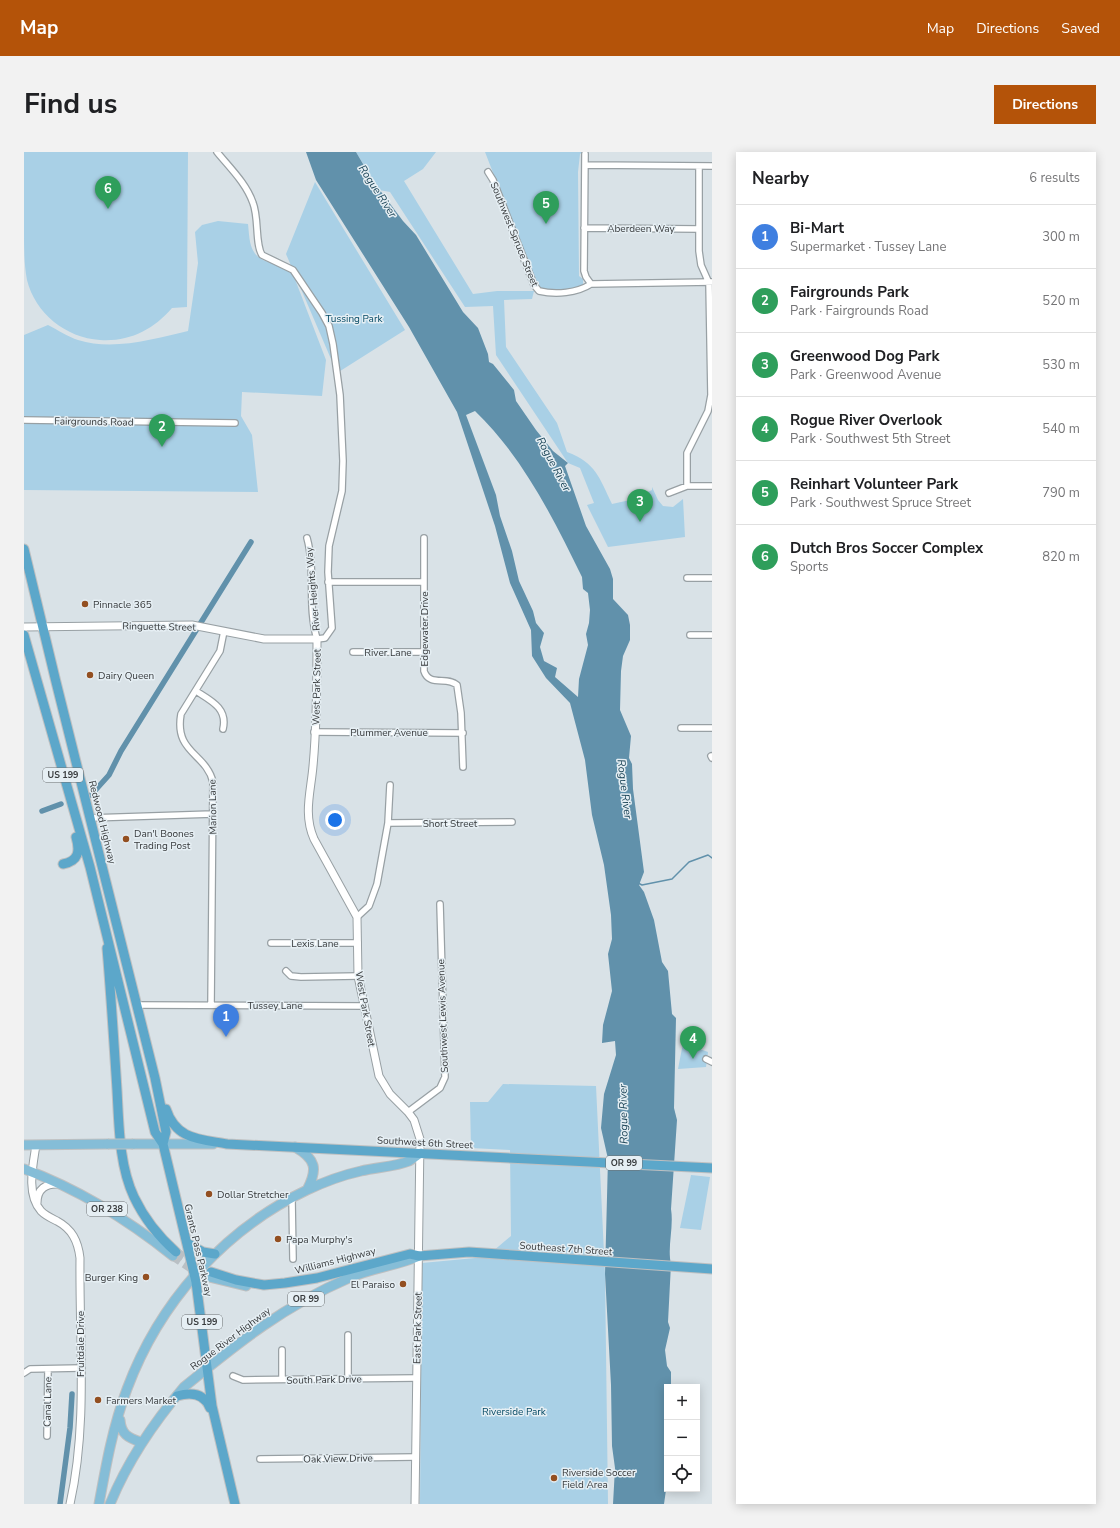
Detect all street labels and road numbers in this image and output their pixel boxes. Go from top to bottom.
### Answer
street label: Southwest Spruce Street [487,180,542,289]
street label: Aberdeen Way [607,222,676,236]
street label: Fairgrounds Road [54,414,134,430]
street label: River Heights Way [302,546,324,631]
street label: Edgewater Drive [418,592,432,666]
street label: Ringuette Street [122,619,196,635]
street label: River Lane [364,646,412,660]
street label: West Park Street [309,648,325,725]
street label: Plummer Avenue [350,726,428,740]
road number: US 199 [43,768,83,782]
street label: Redwood Highway [85,779,119,866]
street label: Marion Lane [206,779,220,835]
street label: Short Street [423,817,478,831]
street label: Lexis Lane [291,937,339,951]
street label: Southwest Lewis Avenue [434,959,452,1073]
street label: West Park Street [351,970,379,1048]
street label: Tussey Lane [247,999,303,1013]
street label: Southwest 6th Street [377,1133,474,1153]
road number: OR 99 [606,1156,642,1170]
road number: OR 238 [87,1202,127,1216]
street label: Grants Pass Parkway [181,1202,216,1299]
street label: Southeast 7th Street [519,1239,613,1259]
street label: Williams Highway [293,1244,378,1278]
road number: OR 99 [288,1292,324,1306]
street label: East Park Street [410,1292,426,1364]
street label: Rogue River Highway [188,1303,274,1374]
street label: Fruitdale Drive [74,1311,88,1377]
road number: US 199 [182,1315,222,1329]
street label: South Park Drive [286,1372,362,1388]
street label: Canal Lane [41,1377,55,1427]
street label: Oak View Drive [303,1451,373,1467]

